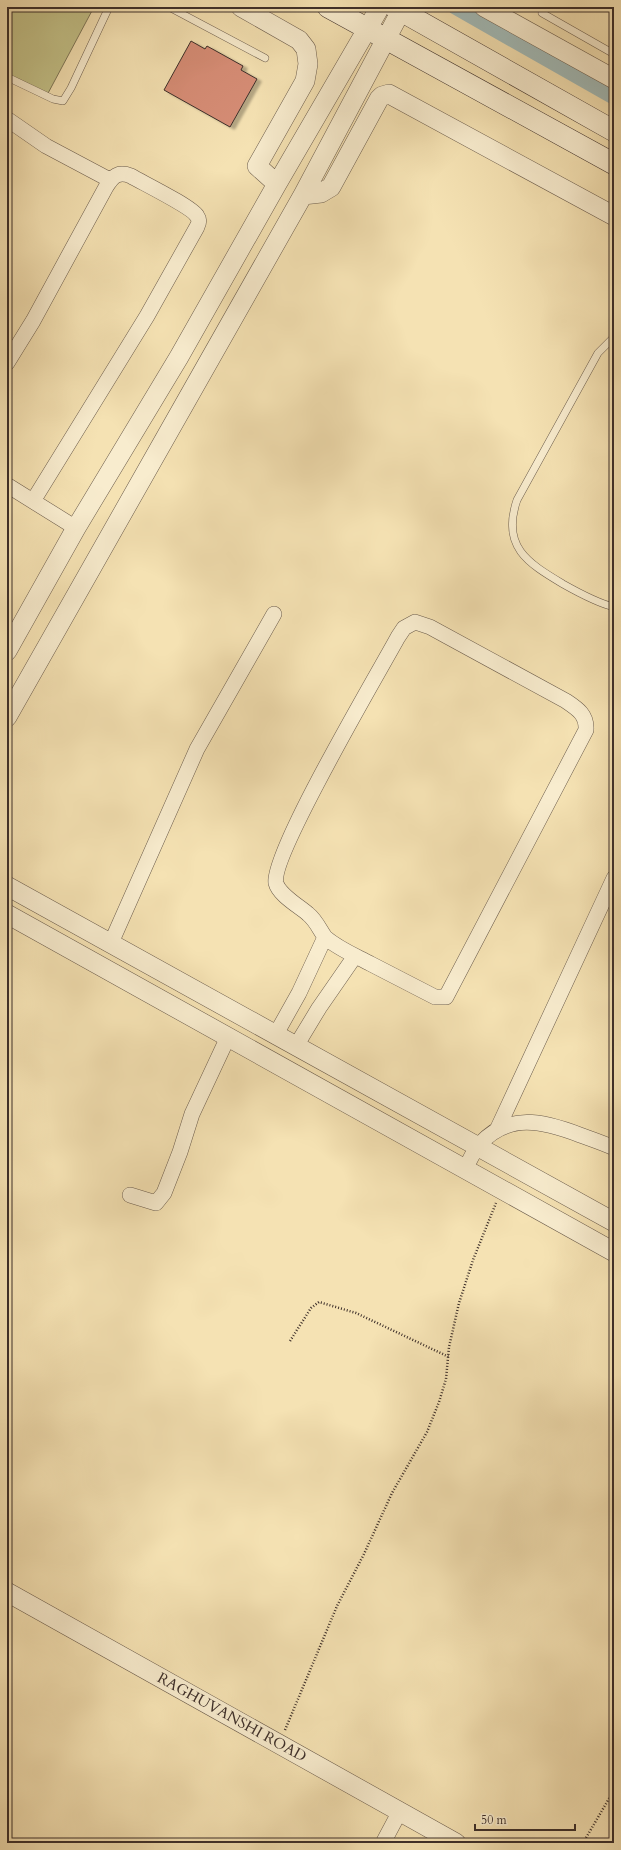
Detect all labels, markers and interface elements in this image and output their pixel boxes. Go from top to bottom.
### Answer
street label: RAGHUVANSHI ROAD [154,1668,310,1766]
scale bar [475,1806,575,1832]
text: 50 m [481,1812,508,1828]

